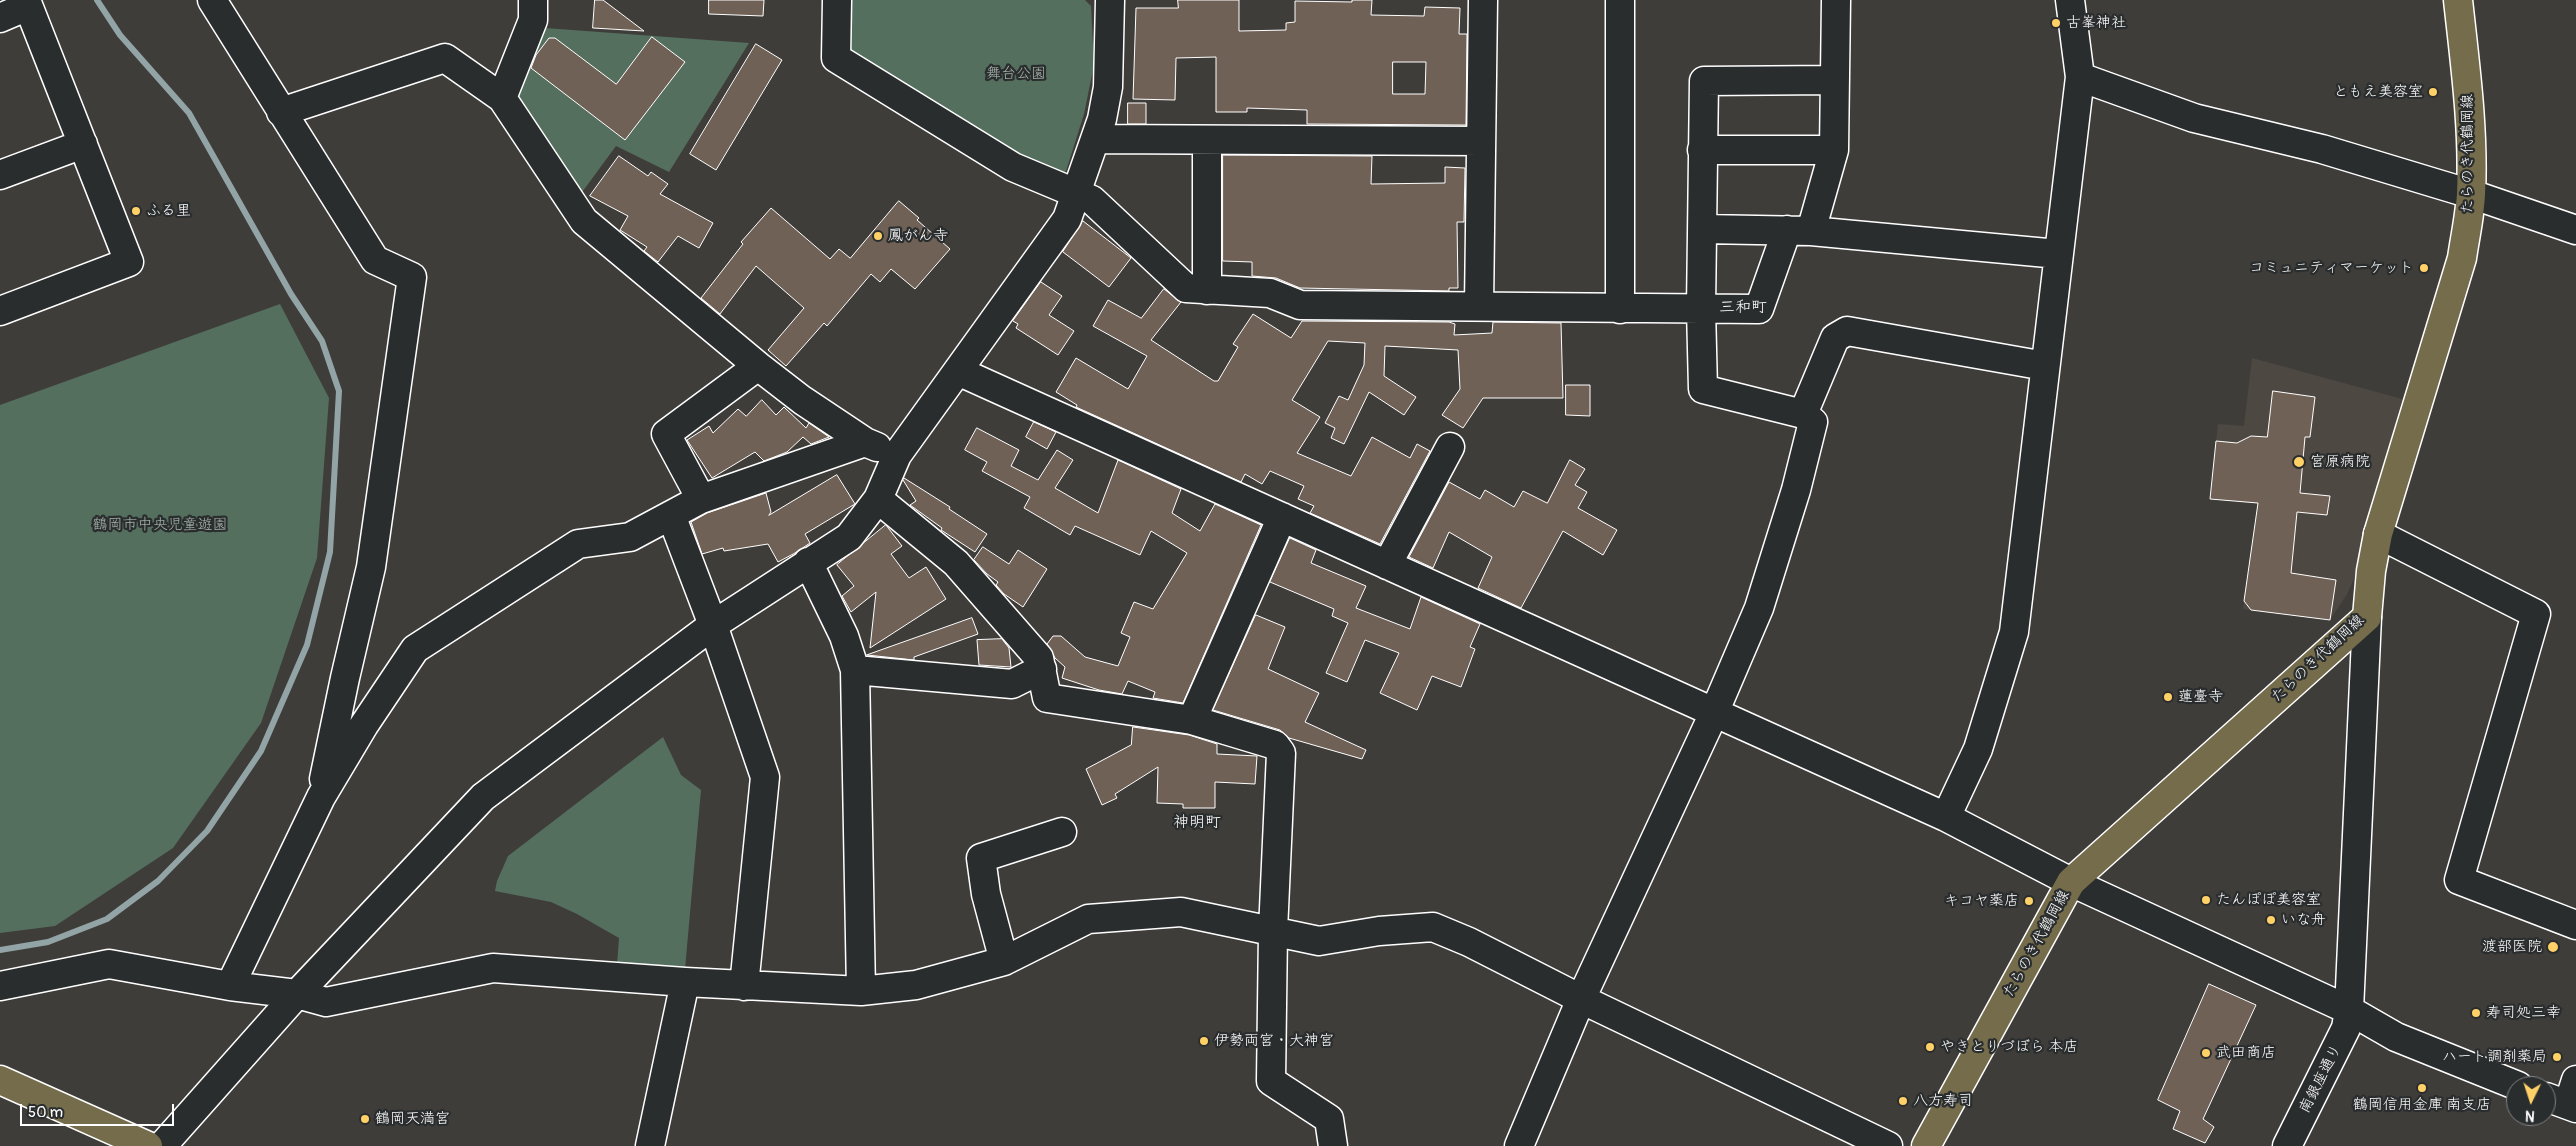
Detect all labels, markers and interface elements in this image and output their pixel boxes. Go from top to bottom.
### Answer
place label: 古峯神社 [2066,14,2126,32]
marker: 古峯神社 [2050,17,2062,29]
park label: 舞台公園 [986,65,1046,83]
place label: ともえ美容室 [2333,83,2423,101]
marker: ともえ美容室 [2427,86,2439,98]
street label: たらのき代鶴岡線 [2459,94,2477,214]
place label: ふる里 [146,202,191,220]
marker: ふる里 [130,205,142,217]
place label: 鳳がん寺 [888,227,948,245]
marker: 鳳がん寺 [872,230,884,242]
place label: コミュニティマーケット [2249,259,2414,277]
marker: コミュニティマーケット [2418,262,2430,274]
district label: 三和町 [1719,298,1767,318]
place label: 宮原病院 [2310,453,2370,471]
marker: 宮原病院 [2292,455,2306,469]
park label: 鶴岡市中央児童遊園 [93,516,227,534]
street label: たらのき代鶴岡線 [2268,611,2368,707]
place label: 蓮臺寺 [2178,688,2223,706]
marker: 蓮臺寺 [2162,691,2174,703]
district label: 神明町 [1173,813,1221,833]
street label: たらのき代鶴岡線 [2000,887,2074,1001]
place label: たんぽぽ美容室 [2216,891,2321,909]
place label: キコヤ薬店 [1944,892,2019,910]
marker: たんぽぽ美容室 [2200,894,2212,906]
marker: キコヤ薬店 [2023,895,2035,907]
place label: いな舟 [2281,911,2326,929]
marker: いな舟 [2265,914,2277,926]
place label: 渡部医院 [2482,938,2542,956]
marker: 渡部医院 [2546,940,2560,954]
place label: 寿司処三幸 [2486,1004,2561,1022]
marker: 寿司処三幸 [2470,1007,2482,1019]
place label: 伊勢両宮・大神宮 [1214,1032,1334,1050]
marker: 伊勢両宮・大神宮 [1198,1035,1210,1047]
place label: やきとりづぼら 本店 [1940,1038,2078,1056]
marker: やきとりづぼら 本店 [1924,1041,1936,1053]
street label: 南銀座通り [2296,1042,2346,1116]
place label: 武田商店 [2216,1044,2276,1062]
marker: 武田商店 [2200,1047,2212,1059]
place label: ハート調剤薬局 [2442,1048,2547,1066]
marker: ハート調剤薬局 [2551,1051,2563,1063]
north arrow [2506,1076,2556,1126]
marker: 鶴岡信用金庫 南支店 [2416,1082,2428,1094]
place label: 八方寿司 [1913,1092,1973,1110]
scale bar [22,1094,176,1126]
marker: 八方寿司 [1897,1095,1909,1107]
place label: 鶴岡信用金庫 南支店 [2353,1096,2491,1114]
text: 50 m [28,1103,63,1122]
text: N [2525,1107,2535,1124]
place label: 鶴岡天満宮 [375,1110,450,1128]
marker: 鶴岡天満宮 [359,1113,371,1125]

